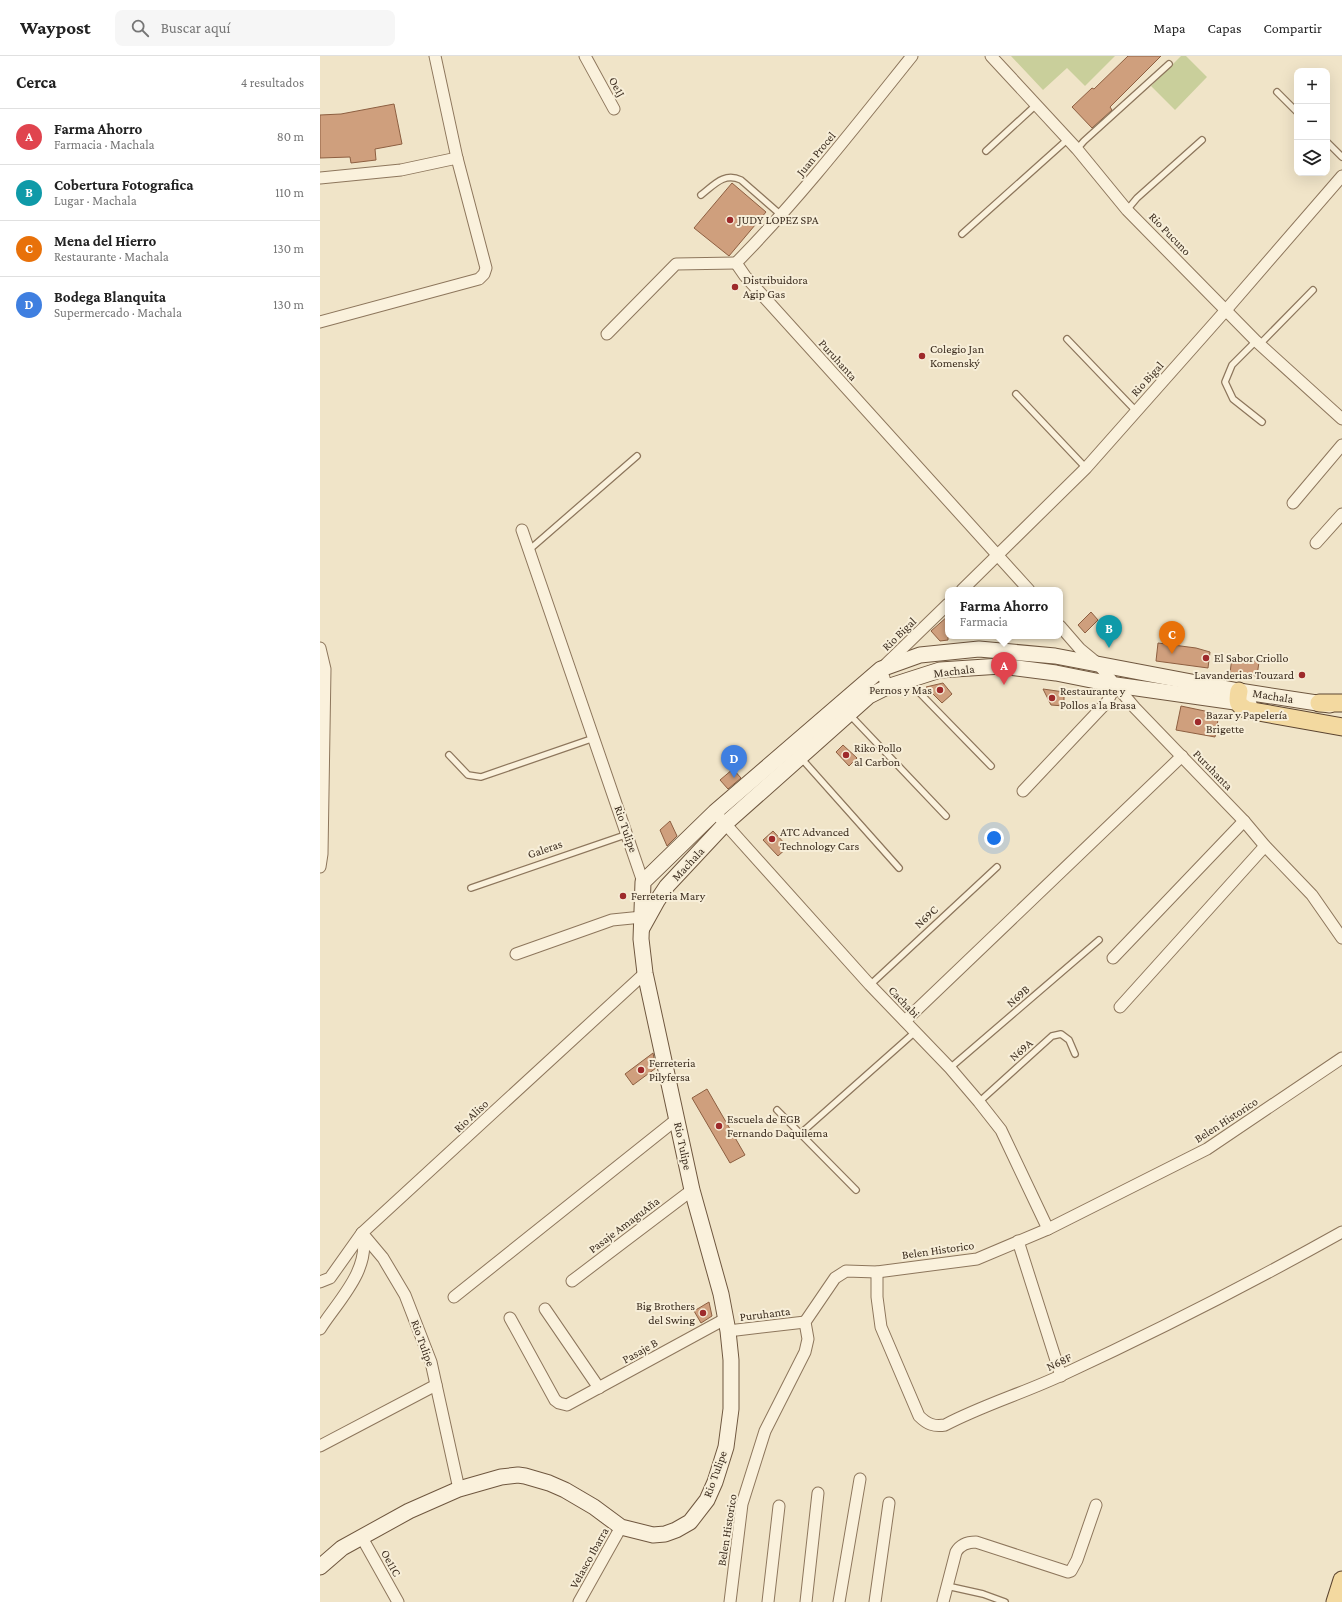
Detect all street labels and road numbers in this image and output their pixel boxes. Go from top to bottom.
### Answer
street label: Oe1J [606,74,628,100]
street label: Juan Procel [793,129,839,180]
street label: Rio Pucuno [1146,210,1194,258]
street label: Puruhanta [816,336,861,384]
street label: Rio Bigal [1128,359,1166,399]
street label: Rio Bigal [879,614,919,654]
street label: Machala [933,661,976,680]
street label: Machala [1252,686,1295,706]
street label: Puruhanta [1190,747,1236,793]
street label: Rio Tulipe [611,804,641,854]
street label: Galeras [526,836,565,861]
street label: Machala [669,844,707,884]
street label: N69C [911,903,941,931]
street label: N69B [1003,982,1033,1010]
street label: Cachabi [885,983,923,1021]
street label: N69A [1006,1036,1036,1064]
street label: Belen Historico [1192,1094,1260,1146]
street label: Rio Aliso [451,1097,491,1135]
street label: Rio Tulipe [671,1121,695,1171]
street label: Pasaje AmaguAña [586,1194,663,1256]
street label: Belen Historico [901,1238,975,1262]
street label: Puruhanta [739,1304,792,1324]
street label: Rio Tulipe [408,1318,438,1368]
street label: Pasaje B [620,1335,661,1366]
street label: N68F [1044,1350,1074,1374]
street label: Rio Tulipe [700,1449,730,1499]
street label: Belen Historico [714,1493,740,1567]
street label: Velasco Ibarra [567,1525,612,1591]
street label: Oe11C [378,1547,404,1579]

